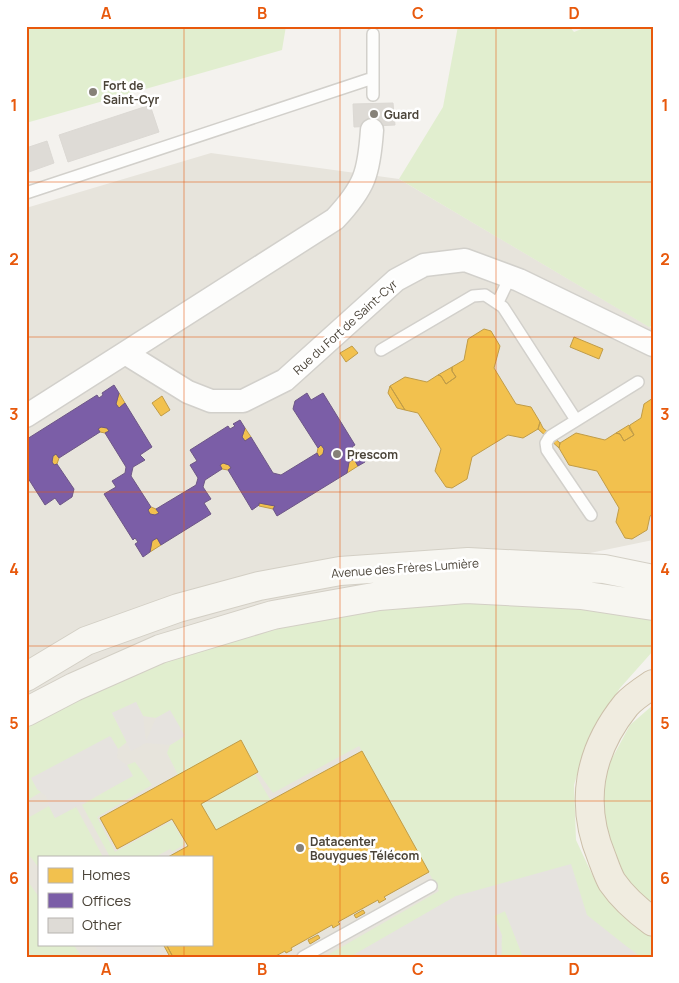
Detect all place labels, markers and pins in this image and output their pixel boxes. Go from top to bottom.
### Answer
place label: Fort de Saint-Cyr [103,77,159,108]
marker: Fort de Saint-Cyr [87,86,99,98]
place label: Guard [384,106,419,123]
marker: Guard [368,108,380,120]
place label: Prescom [347,446,398,463]
marker: Prescom [331,448,343,460]
place label: Datacenter Bouygues Télécom [310,833,419,864]
marker: Datacenter Bouygues Télécom [294,842,306,854]

